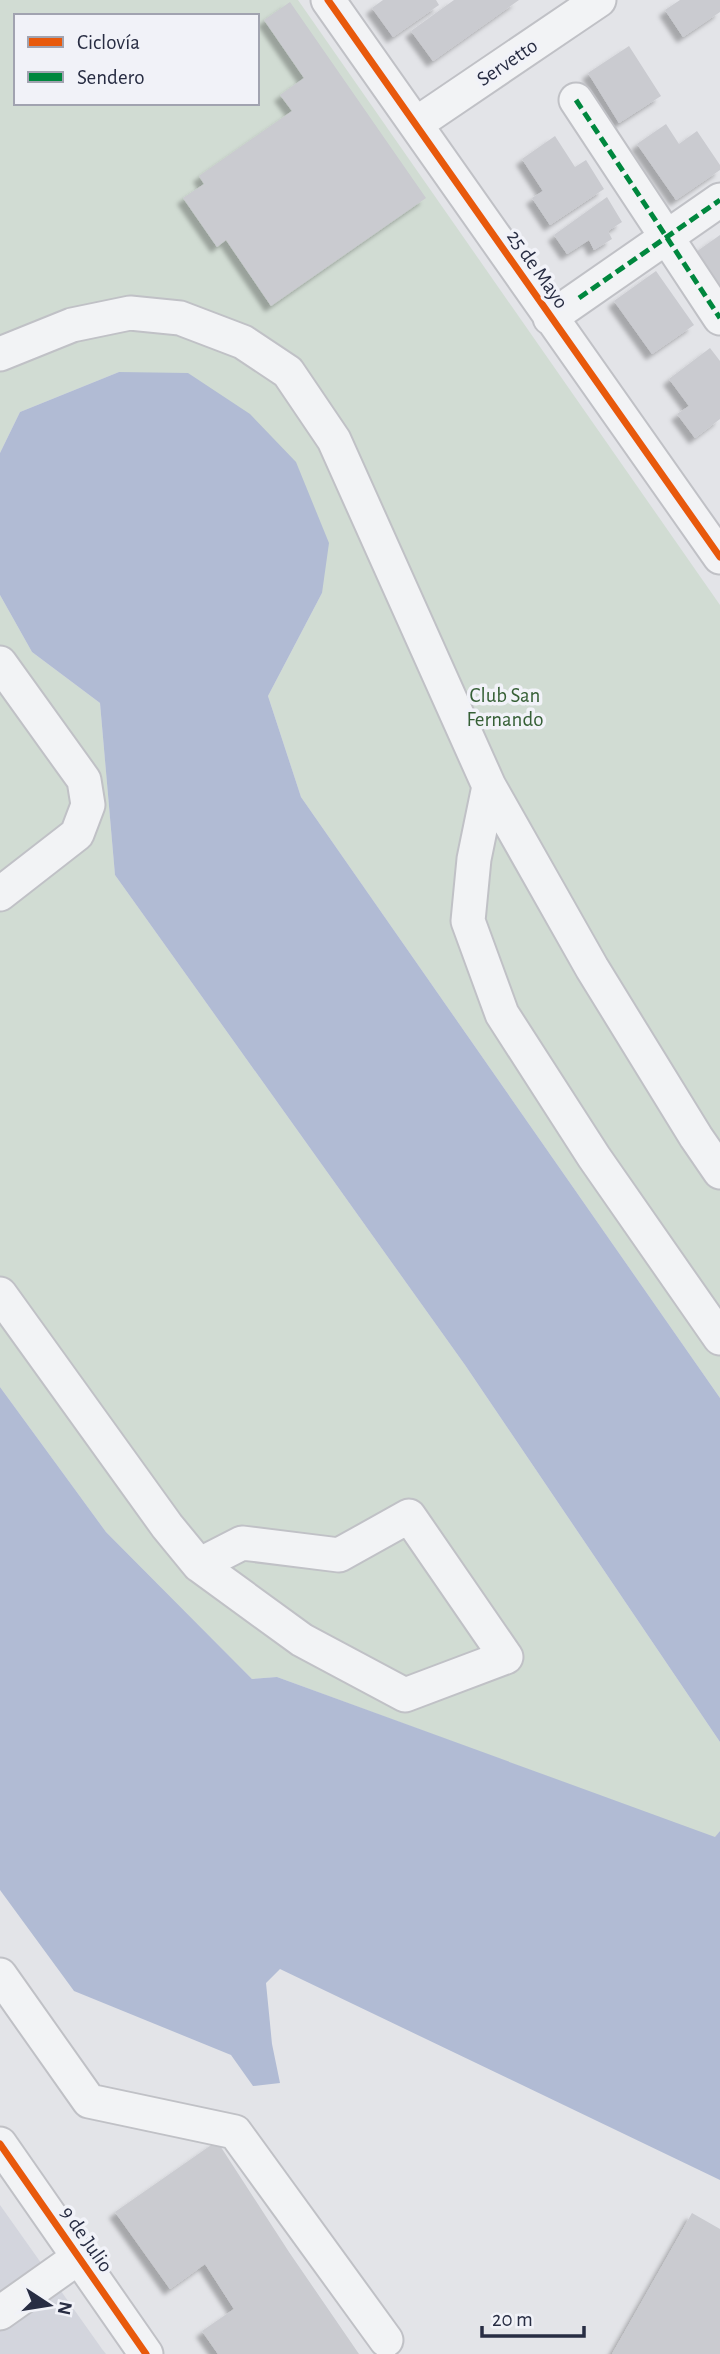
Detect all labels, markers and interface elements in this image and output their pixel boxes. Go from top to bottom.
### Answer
legend [14,14,259,105]
text: Ciclovía [77,32,140,53]
street label: Servetto [473,35,541,90]
text: Sendero [77,67,145,88]
street label: 25 de Mayo [503,226,572,312]
park label: Club San Fernando [466,685,544,730]
street label: 9 de Julio [56,2203,117,2276]
north arrow [14,2270,84,2340]
scale bar [482,2294,584,2338]
text: N [53,2300,75,2317]
text: 20 m [492,2309,533,2330]

